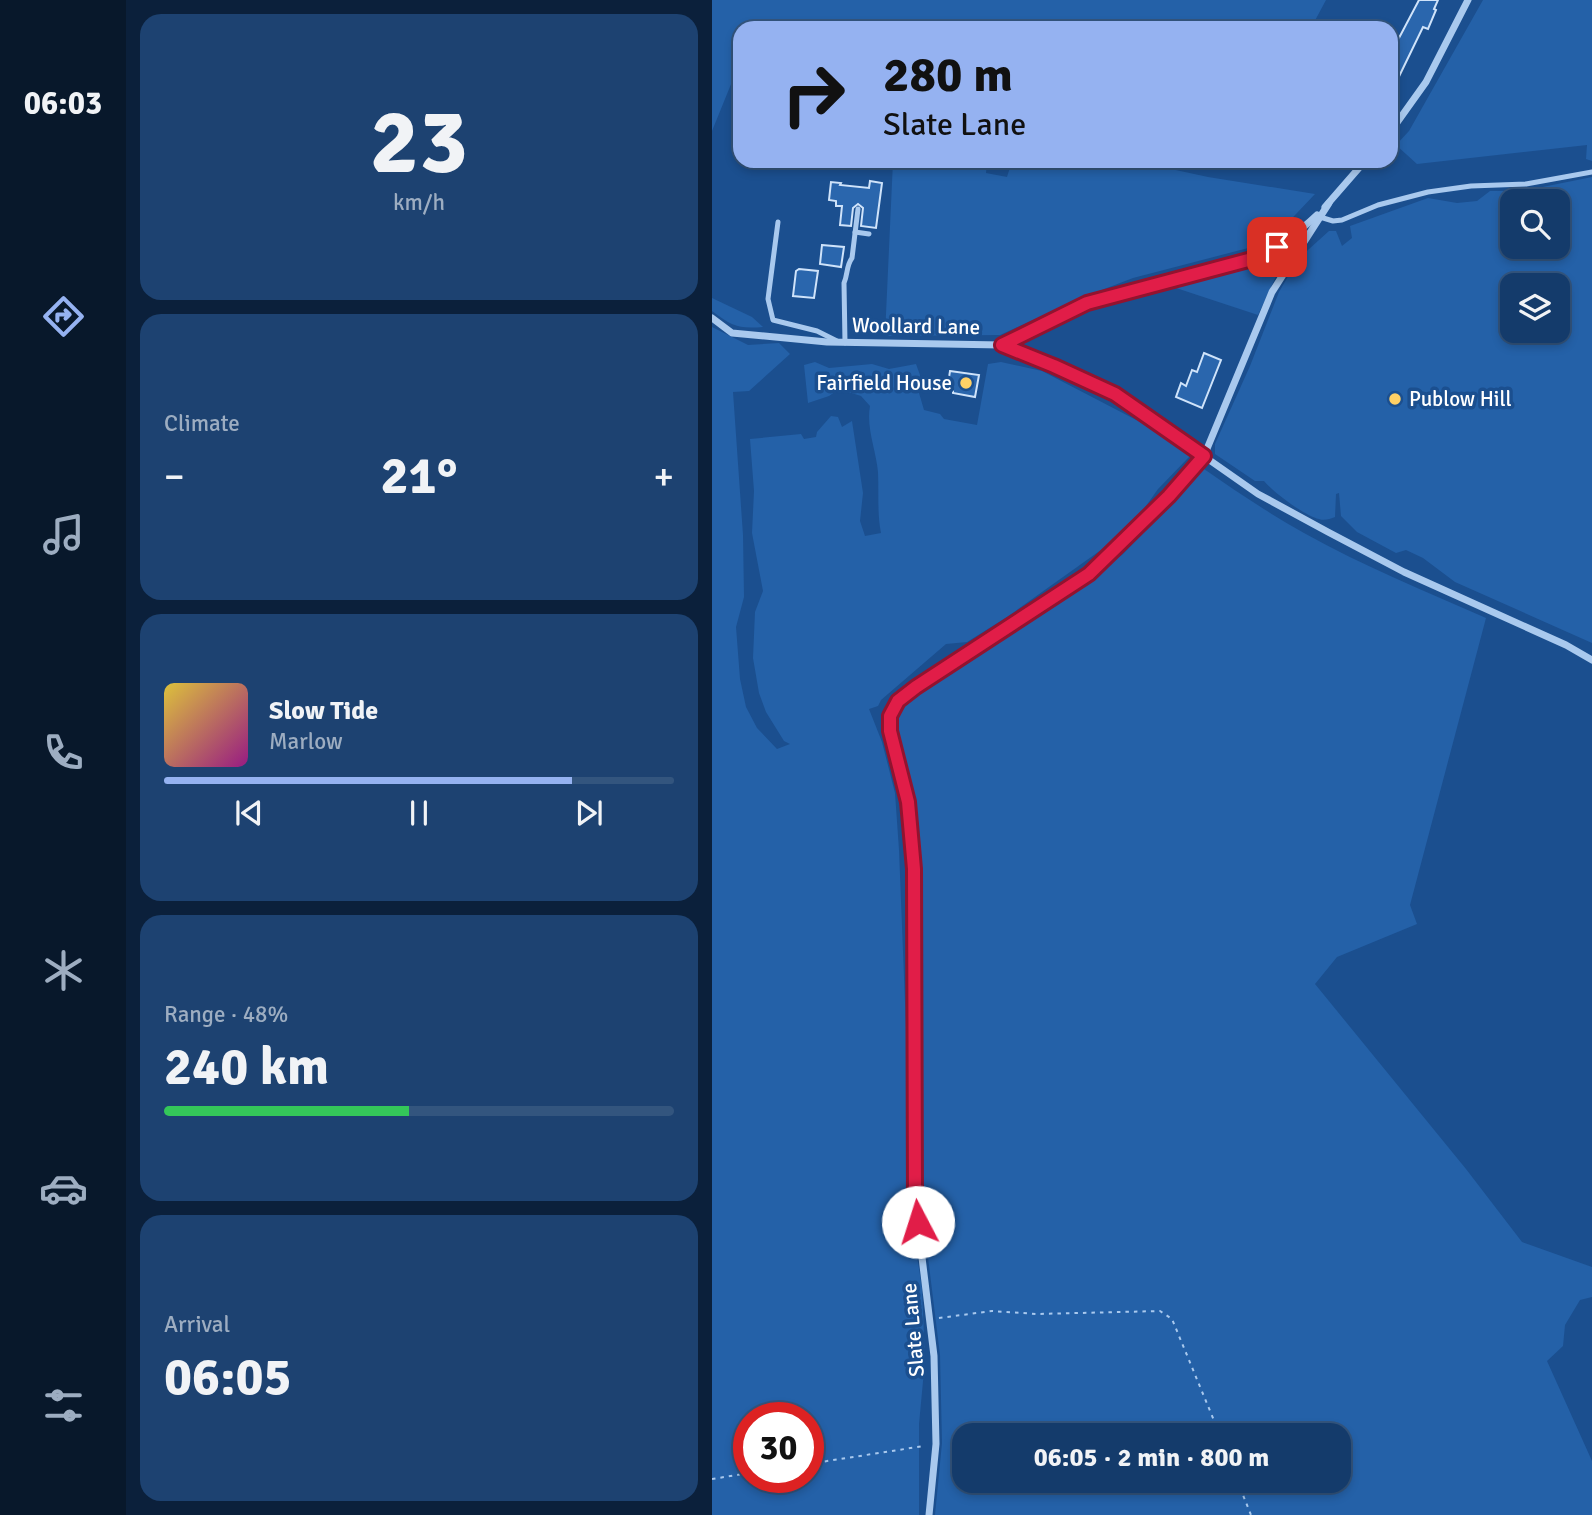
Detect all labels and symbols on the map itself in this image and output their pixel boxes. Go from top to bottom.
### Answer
pin [1247,217,1307,277]
street label: Woollard Lane [852,312,980,340]
place label: Fairfield House [816,370,952,396]
marker: Fairfield House [958,375,974,391]
place label: Publow Hill [1409,386,1512,412]
marker: Publow Hill [1387,391,1403,407]
position arrow [881,1185,955,1259]
street label: Slate Lane [896,1282,930,1378]
speed limit sign: 30 [733,1402,824,1493]

